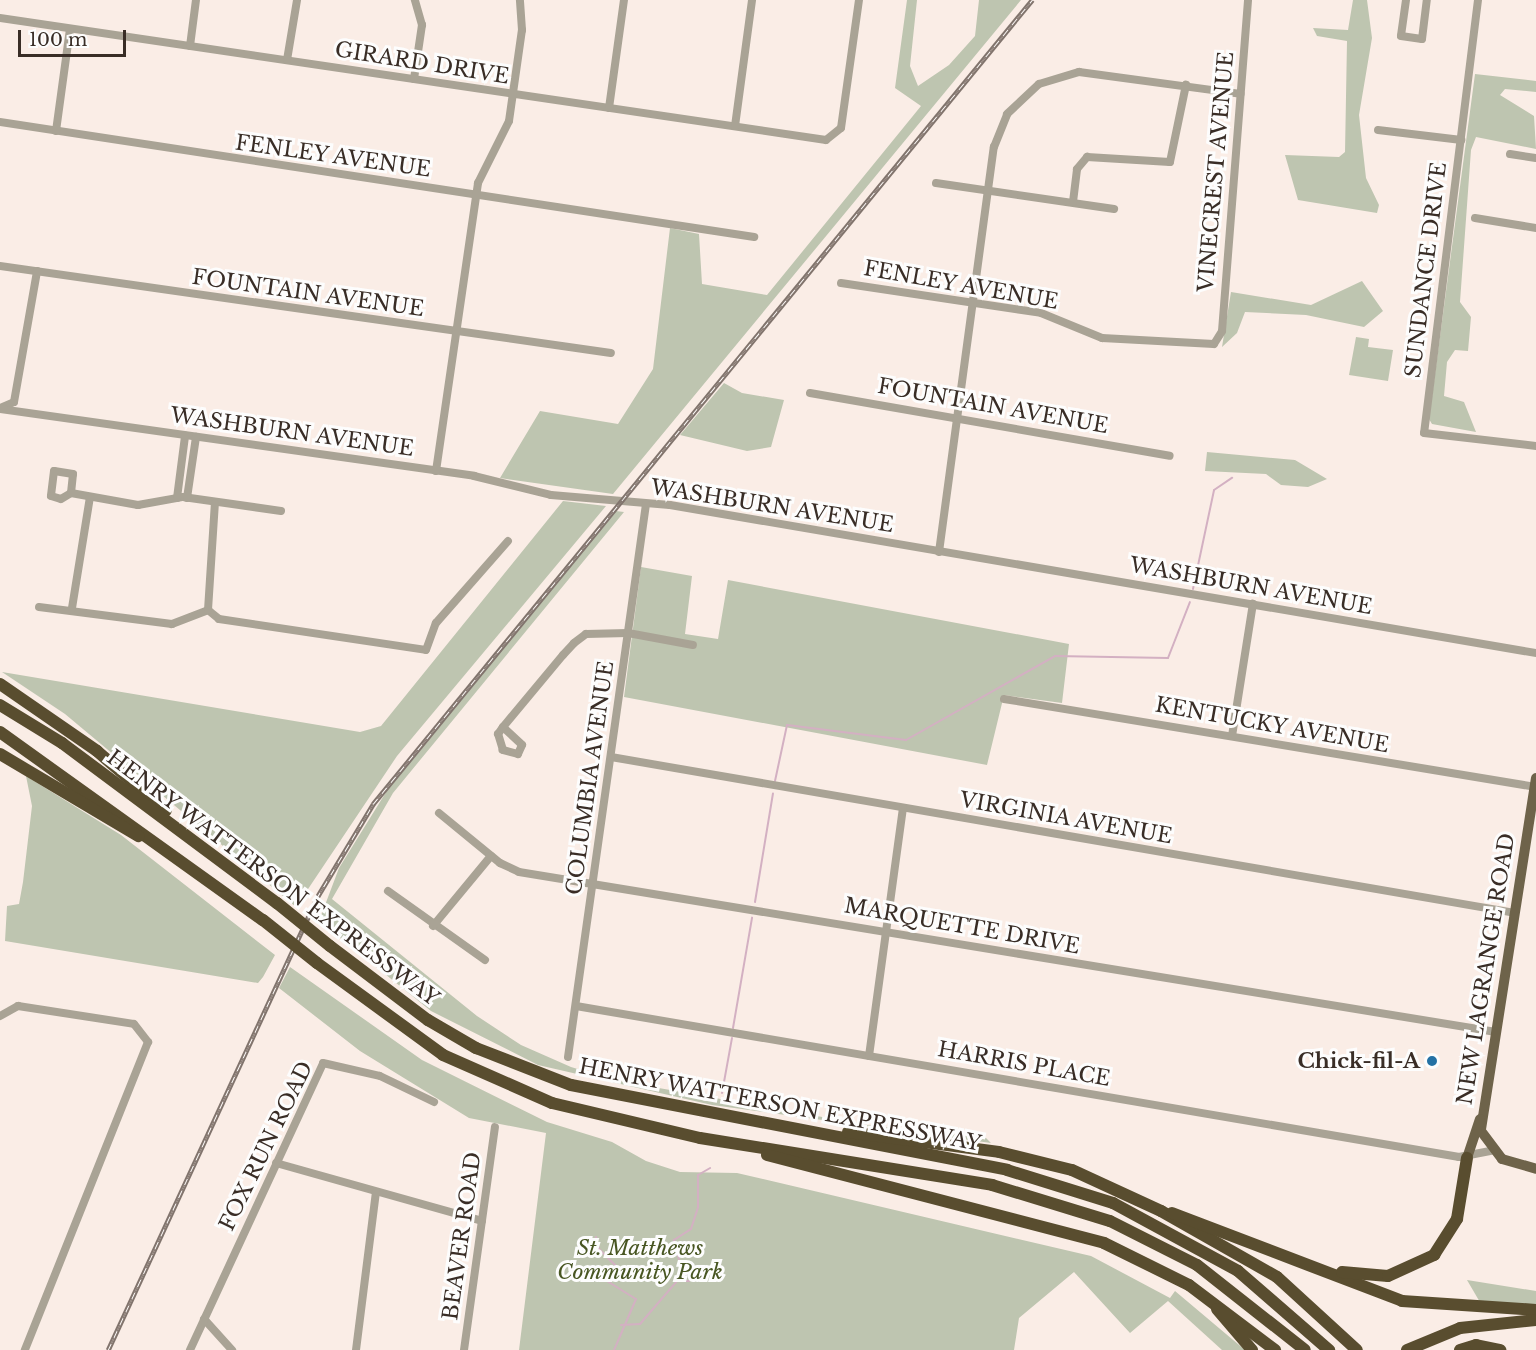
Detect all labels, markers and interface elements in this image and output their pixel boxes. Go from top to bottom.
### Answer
scale bar [21,18,129,56]
text: 100 m [29,29,87,51]
street label: GIRARD DRIVE [333,37,511,89]
street label: VINECREST AVENUE [1193,50,1239,294]
street label: FENLEY AVENUE [233,130,433,182]
street label: SUNDANCE DRIVE [1400,161,1452,379]
street label: FENLEY AVENUE [861,255,1061,315]
street label: FOUNTAIN AVENUE [190,264,426,322]
street label: FOUNTAIN AVENUE [875,373,1111,439]
street label: WASHBURN AVENUE [168,402,416,462]
street label: WASHBURN AVENUE [648,474,896,538]
street label: WASHBURN AVENUE [1127,552,1375,620]
street label: COLUMBIA AVENUE [561,659,619,897]
street label: KENTUCKY AVENUE [1152,692,1392,758]
street label: HENRY WATTERSON EXPRESSWAY [101,744,445,1012]
street label: VIRGINIA AVENUE [957,787,1175,849]
street label: NEW LAGRANGE ROAD [1452,831,1520,1107]
street label: MARQUETTE DRIVE [842,893,1082,959]
street label: HARRIS PLACE [936,1036,1112,1092]
place label: Chick-fil-A [1297,1048,1420,1074]
street label: HENRY WATTERSON EXPRESSWAY [576,1053,984,1157]
marker: Chick-fil-A [1425,1054,1439,1068]
street label: FOX RUN ROAD [214,1057,318,1235]
street label: BEAVER ROAD [438,1150,486,1322]
park label: St. Matthews Community Park [557,1235,723,1285]

